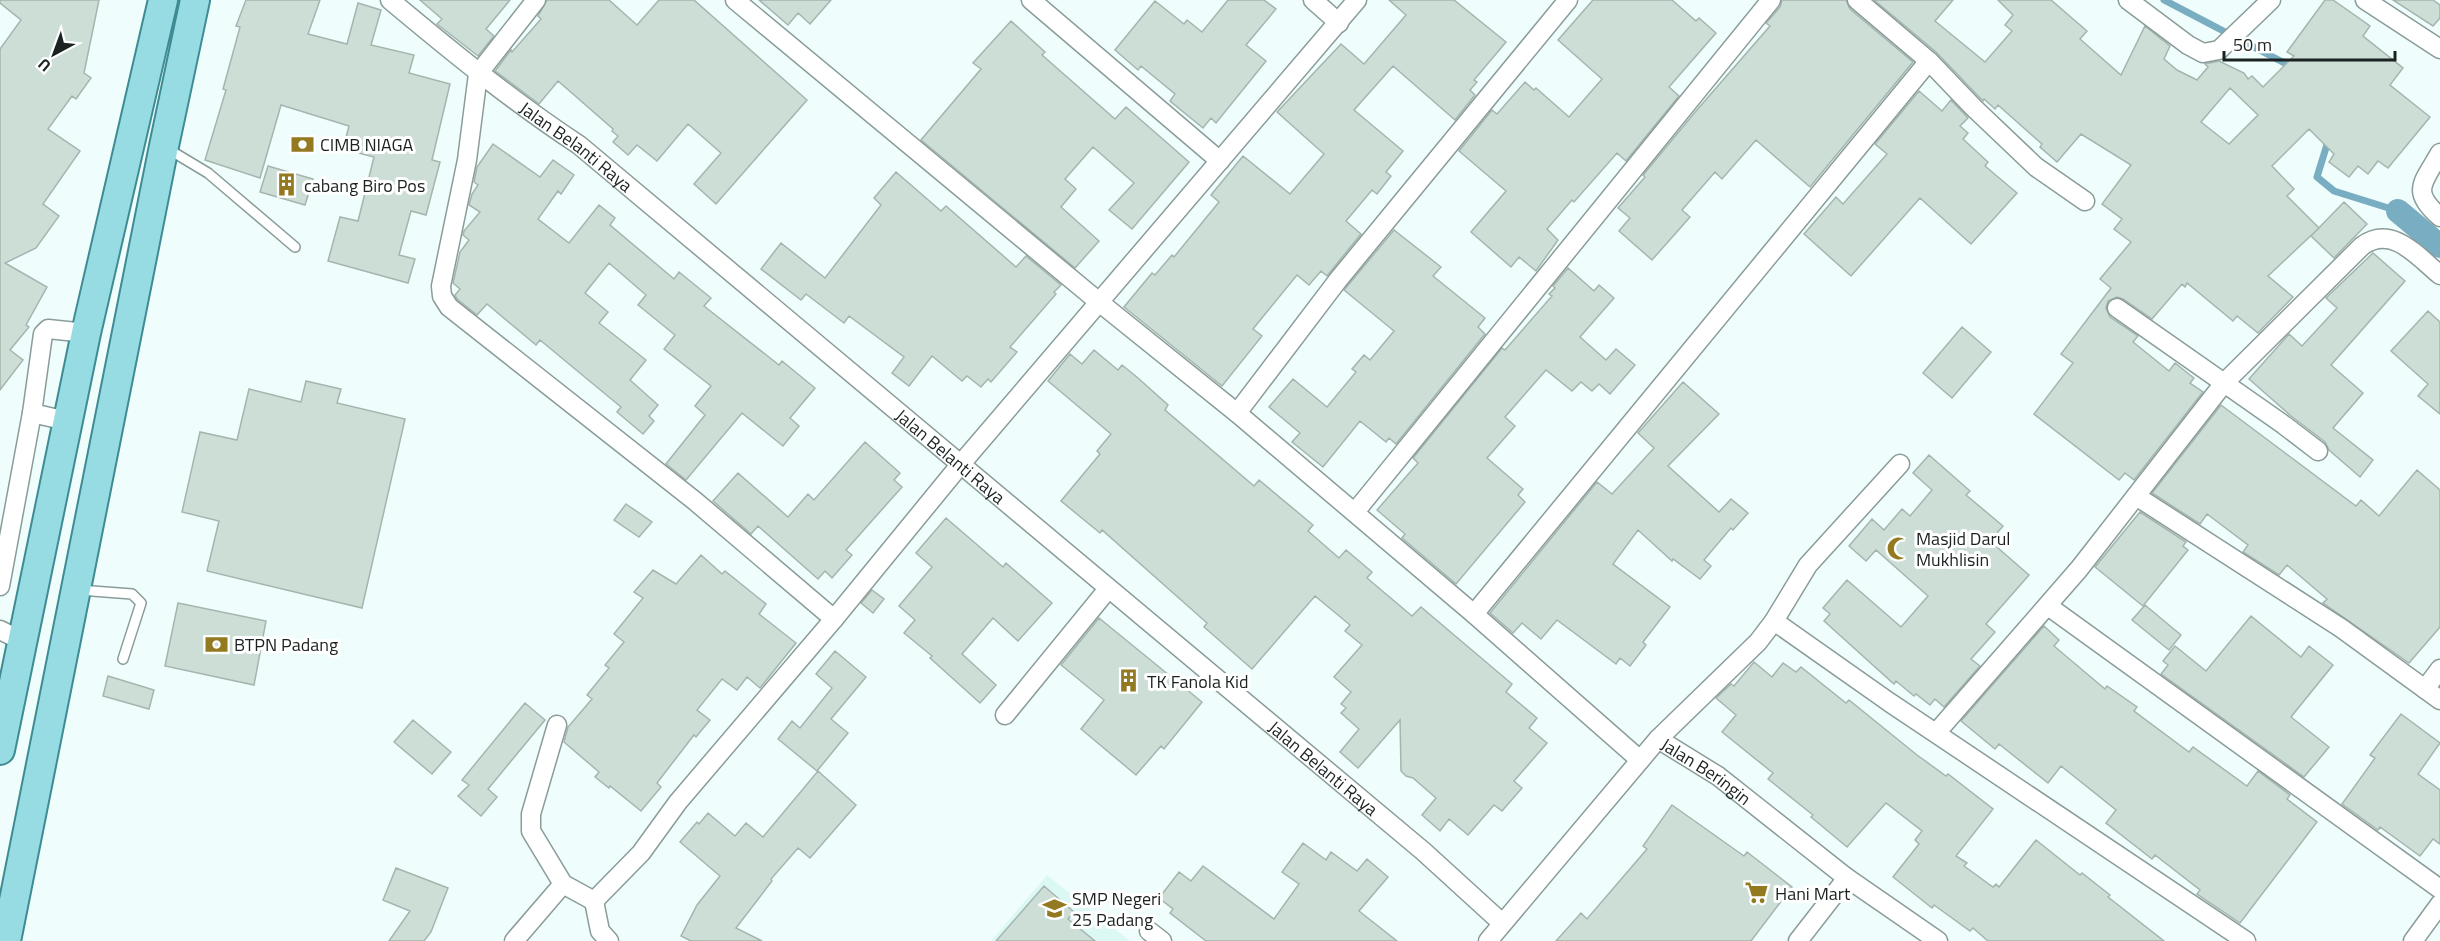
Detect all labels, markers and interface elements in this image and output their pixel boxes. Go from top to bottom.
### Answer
north arrow [24,24,84,84]
scale bar [2224,24,2395,62]
text: 50 m [2233,31,2272,58]
text: U [32,53,56,78]
street label: Jalan Belanti Raya [514,94,639,198]
bank icon: CIMB NIAGA [289,131,315,157]
place label: CIMB NIAGA [320,131,414,158]
building icon: cabang Biro Pos [273,172,299,198]
place label: cabang Biro Pos [304,172,425,199]
street label: Jalan Belanti Raya [890,402,1012,510]
place label: Masjid Darul Mukhlisin [1916,525,2010,573]
mosque icon: Masjid Darul Mukhlisin [1885,535,1911,561]
bank icon: BTPN Padang [203,631,229,657]
place label: BTPN Padang [234,631,338,658]
building icon: TK Fanola Kid [1116,668,1142,694]
place label: TK Fanola Kid [1147,668,1249,695]
street label: Jalan Belanti Raya [1263,714,1384,822]
street label: Jalan Beringin [1656,731,1757,811]
supermarket icon: Hani Mart [1744,880,1770,906]
place label: Hani Mart [1775,880,1851,907]
place label: SMP Negeri 25 Padang [1072,885,1161,933]
school or university icon: SMP Negeri 25 Padang [1041,895,1067,921]

